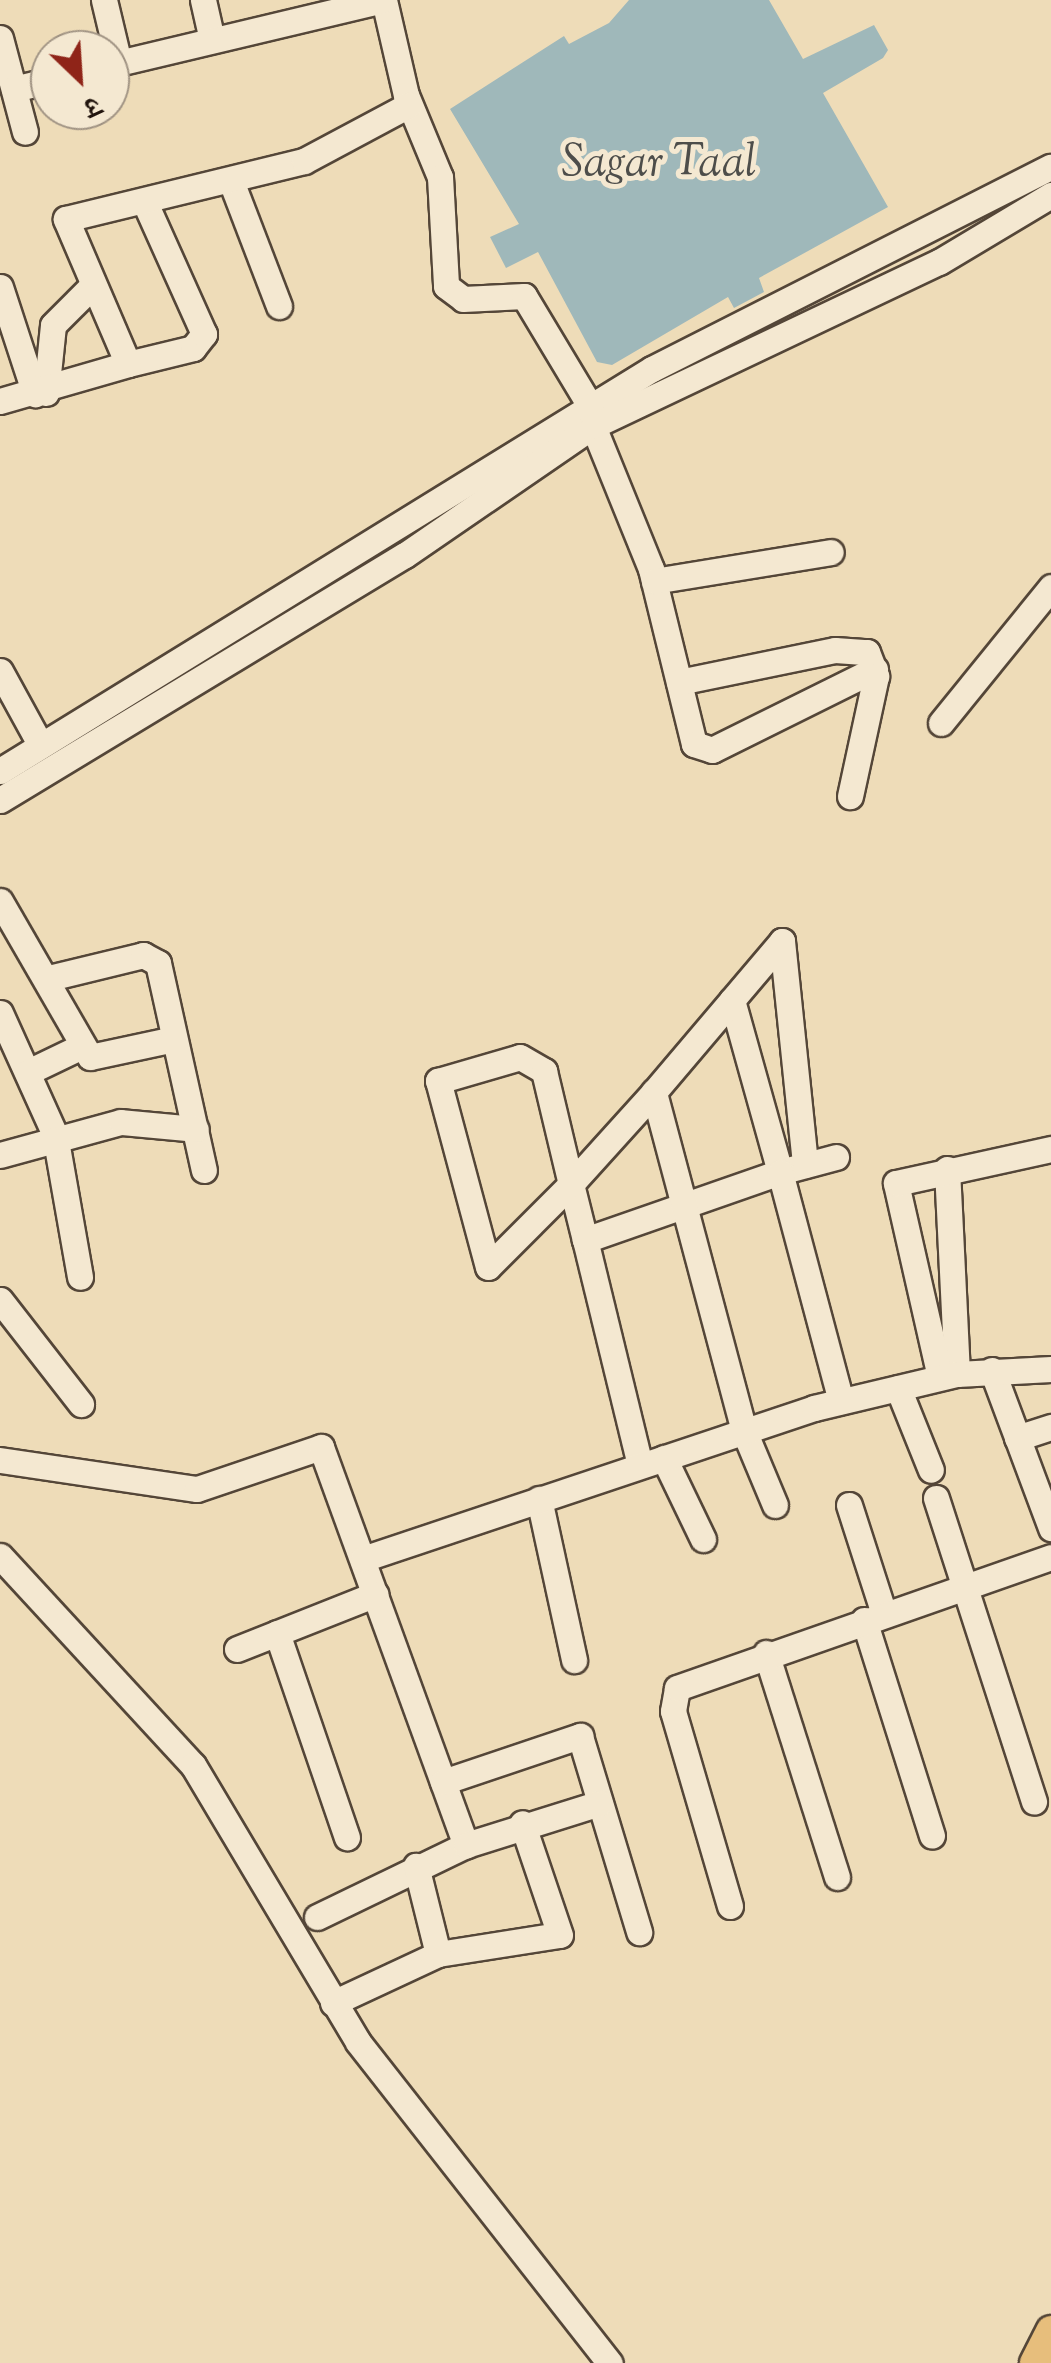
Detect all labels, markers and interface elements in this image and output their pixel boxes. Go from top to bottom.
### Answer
north arrow [30,30,130,130]
text: उ [77,84,107,127]
water label: Sagar Taal [562,138,756,192]

